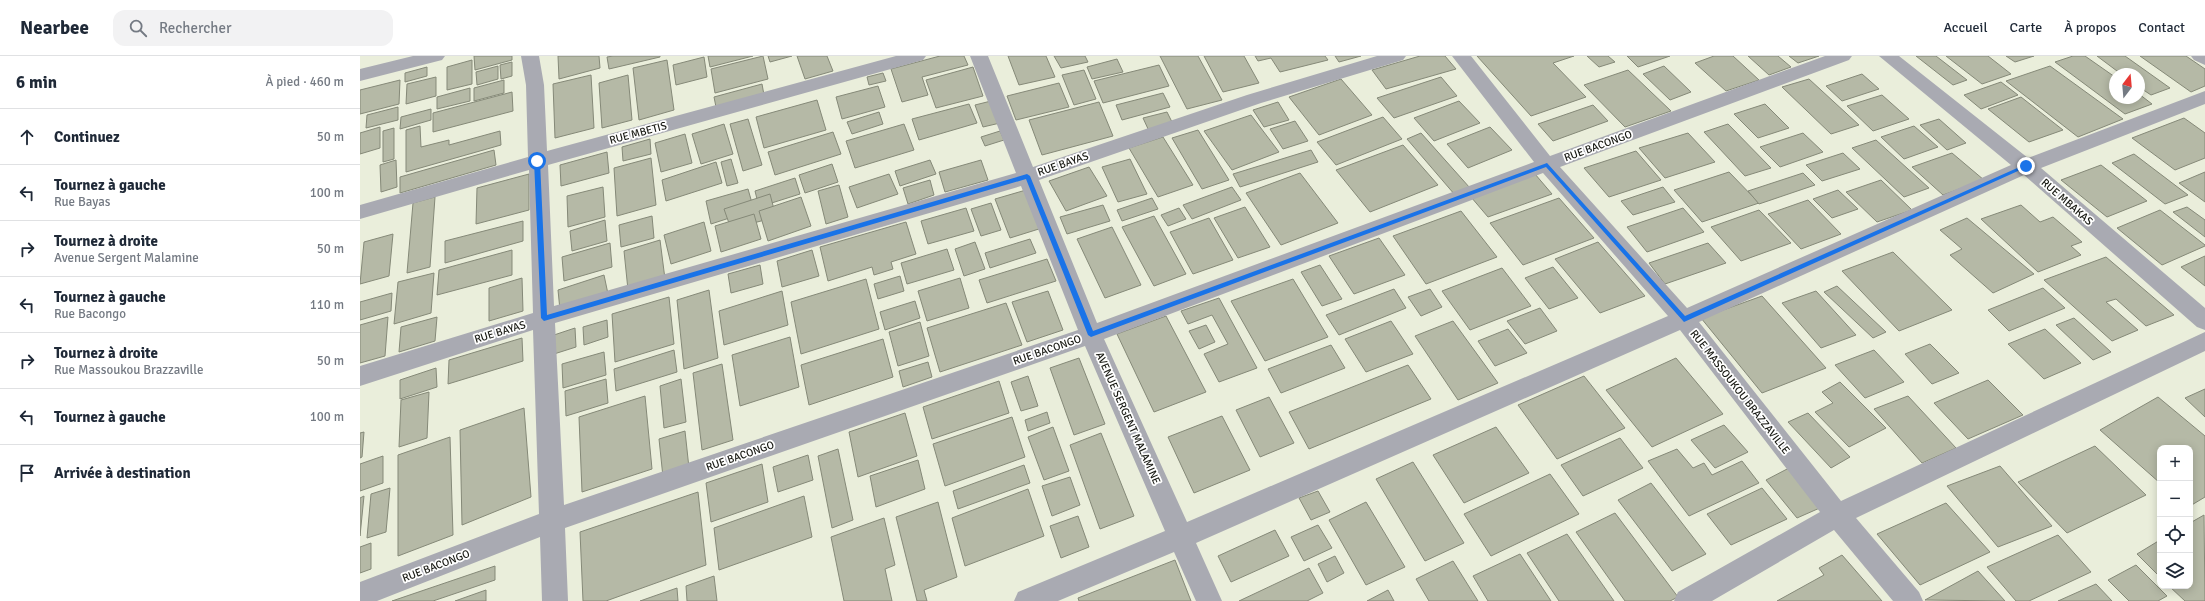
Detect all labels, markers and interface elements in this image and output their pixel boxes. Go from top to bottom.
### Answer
search box [113,10,393,46]
text: Nearbee [20,16,89,40]
icon: search [127,17,149,39]
text: Rechercher [159,19,232,37]
text: Accueil [1943,19,1988,36]
text: Carte [2010,19,2042,36]
text: À propos [2064,19,2116,36]
text: Contact [2138,19,2185,36]
north arrow [2109,68,2145,104]
text: 6 min [16,72,57,93]
text: À pied · 460 m [265,74,344,90]
street label: RUE MBETIS [608,119,668,147]
icon: ahead [16,126,38,148]
text: Continuez [54,128,120,146]
street label: RUE BACONGO [1562,128,1634,164]
text: 50 m [317,129,344,145]
street label: RUE BAYAS [1036,149,1090,179]
route start [528,152,546,170]
route end [2017,157,2035,175]
text: Tournez à gauche [54,176,166,194]
street label: RUE MBAKAS [2039,176,2095,228]
icon: left [16,182,38,204]
text: 100 m [310,185,344,201]
text: Rue Bayas [54,194,110,210]
text: Tournez à droite [54,232,158,250]
icon: right [16,238,38,260]
text: 50 m [317,241,344,257]
text: Avenue Sergent Malamine [54,250,199,266]
text: Tournez à gauche [54,288,166,306]
icon: left [16,294,38,316]
text: 110 m [310,297,344,313]
text: Rue Bacongo [54,306,126,322]
street label: RUE BAYAS [473,318,527,346]
street label: RUE MASSOUKOU BRAZZAVILLE [1688,327,1792,457]
street label: RUE BACONGO [1011,332,1083,368]
text: Tournez à droite [54,344,158,362]
icon: right [16,350,38,372]
street label: AVENUE SERGENT MALAMINE [1093,350,1163,486]
text: 50 m [317,353,344,369]
text: Rue Massoukou Brazzaville [54,362,203,378]
icon: left [16,406,38,428]
text: Tournez à gauche [54,408,166,426]
text: 100 m [310,409,344,425]
street label: RUE BACONGO [704,438,776,474]
map controls [2157,445,2193,589]
button: + [2157,445,2193,481]
icon: arrive [16,462,38,484]
text: Arrivée à destination [54,464,191,482]
button: − [2157,481,2193,517]
button: locate [2157,517,2193,553]
street label: RUE BACONGO [400,547,472,585]
button: layers [2157,553,2193,589]

